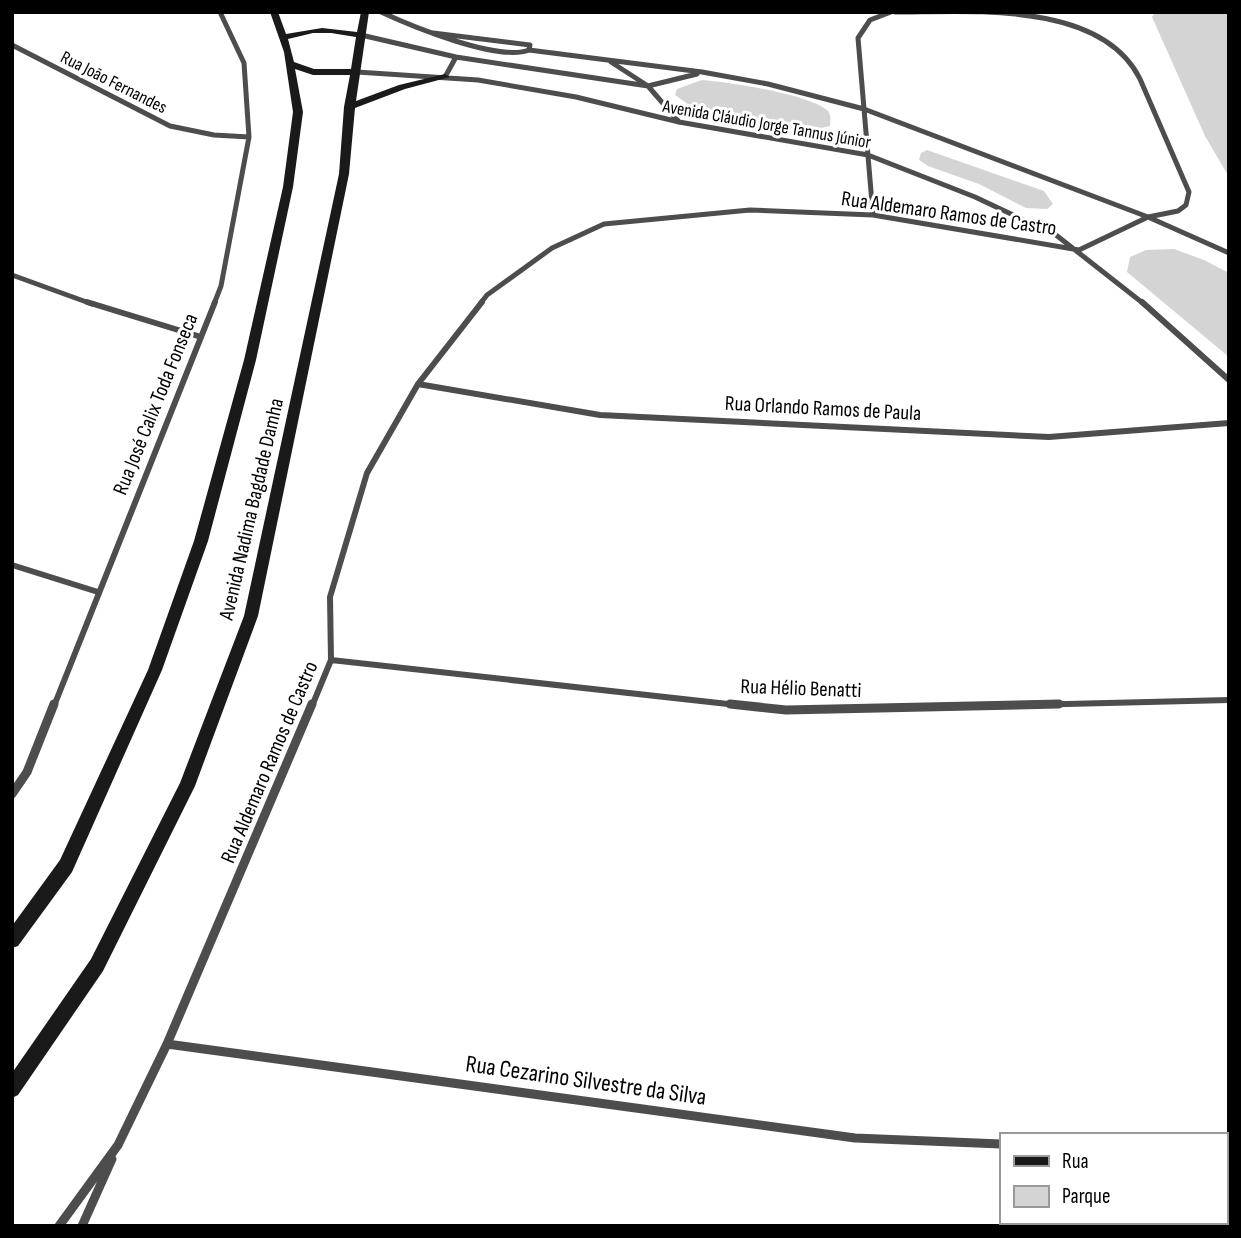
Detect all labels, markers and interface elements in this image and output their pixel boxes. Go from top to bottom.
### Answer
street label: Rua João Fernandes [57,47,170,118]
street label: Avenida Cláudio Jorge Tannus Júnior [660,96,873,153]
street label: Rua Aldemaro Ramos de Castro [840,186,1058,241]
street label: Rua José Calix Toda Fonseca [108,310,203,498]
street label: Rua Orlando Ramos de Paula [724,391,922,426]
street label: Avenida Nadima Bagdade Damha [214,396,289,623]
street label: Rua Aldemaro Ramos de Castro [216,657,323,867]
street label: Rua Hélio Benatti [740,674,862,703]
street label: Rua Cezarino Silvestre da Silva [464,1049,708,1112]
legend [1000,1133,1227,1224]
text: Rua [1062,1149,1089,1174]
text: Parque [1062,1184,1110,1209]

